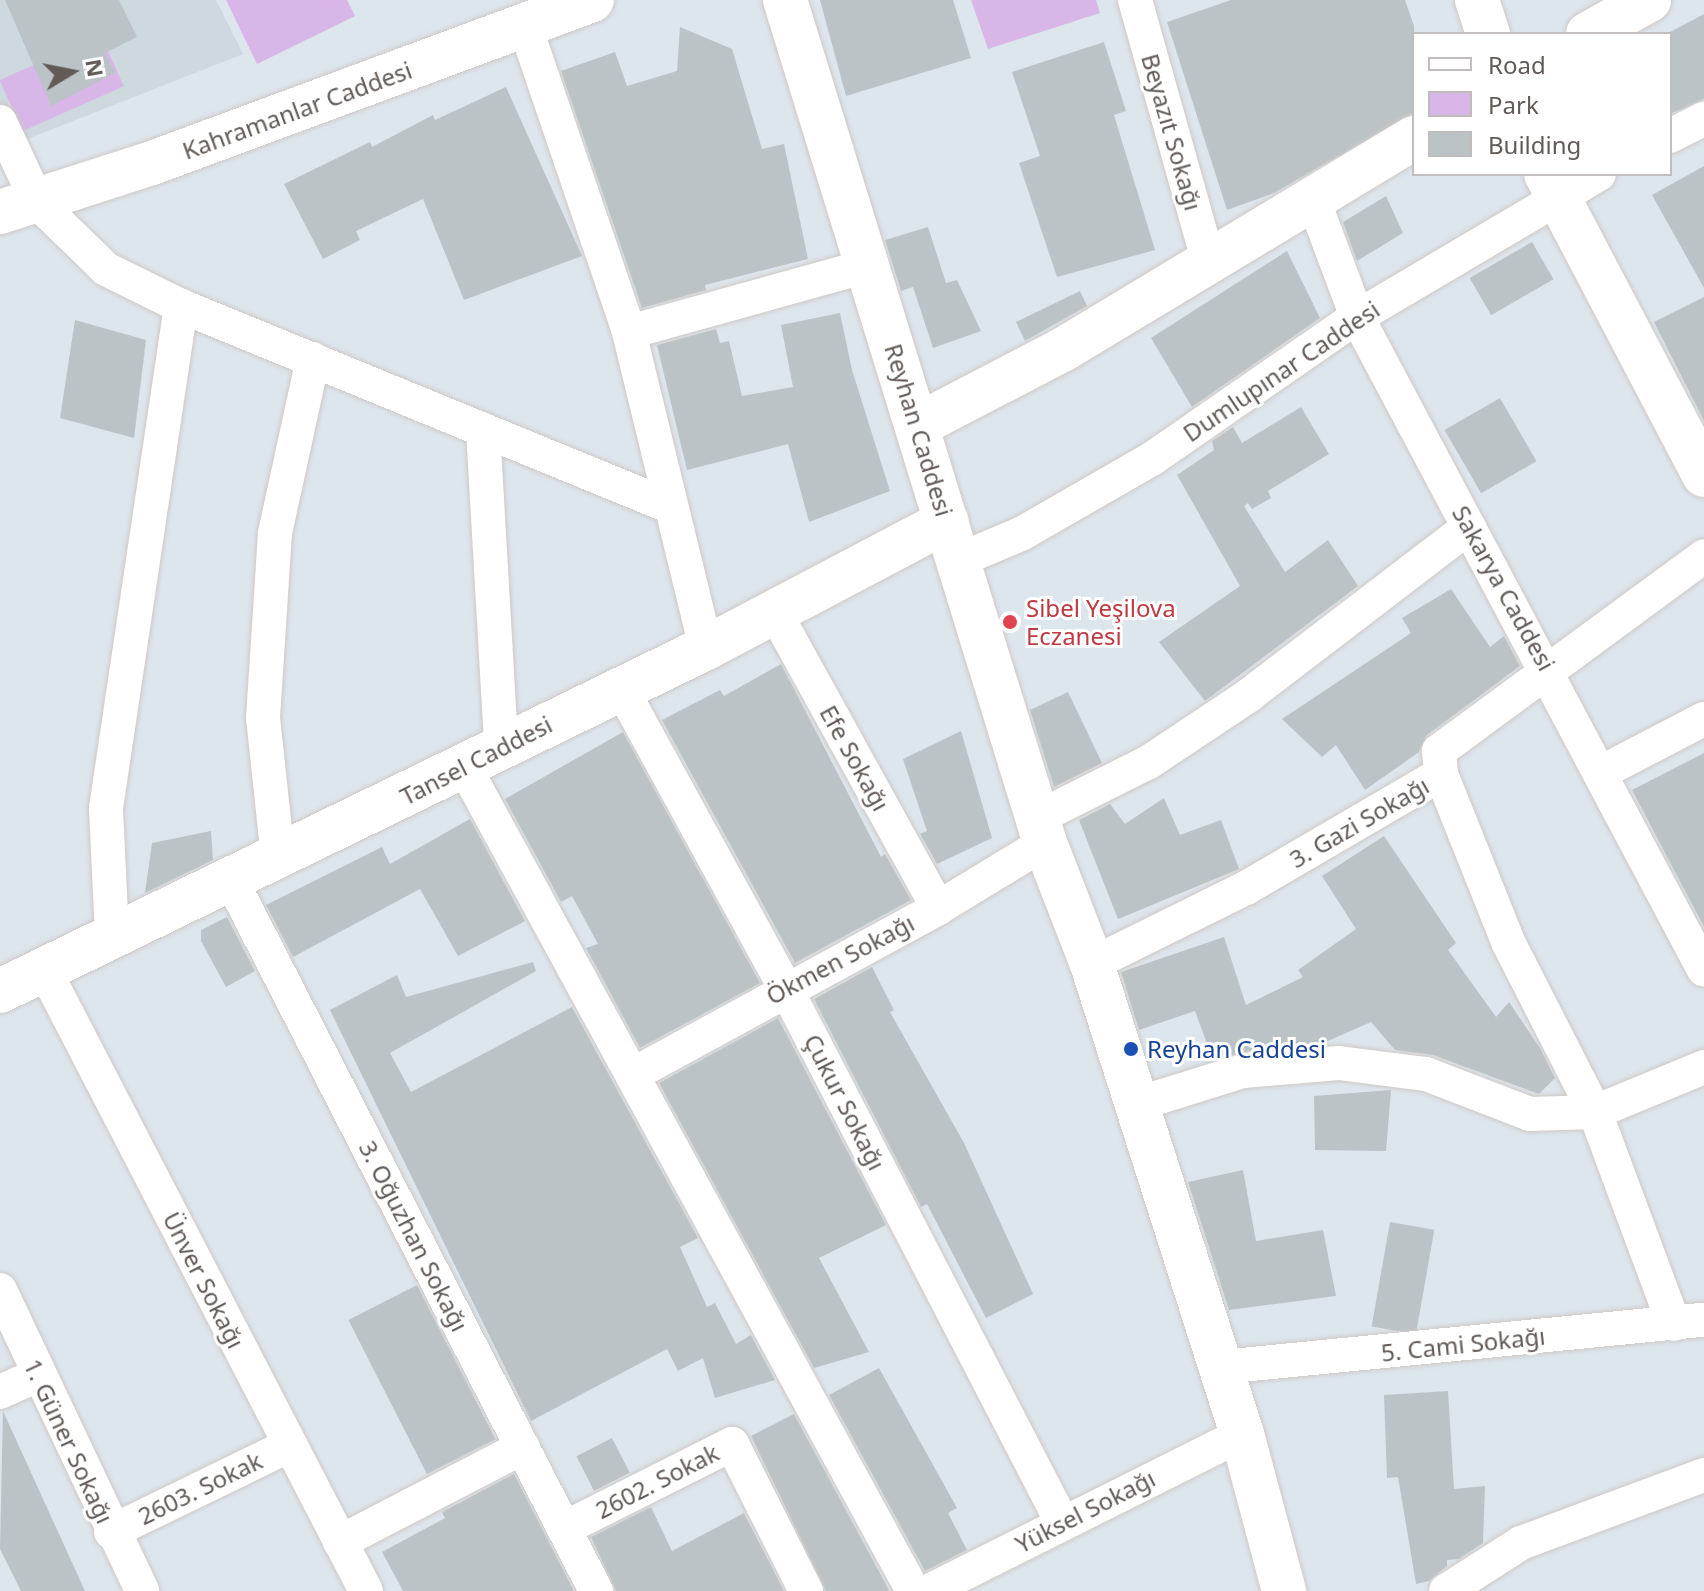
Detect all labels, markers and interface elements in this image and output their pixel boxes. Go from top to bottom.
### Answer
north arrow [32,32,112,112]
legend [1412,32,1672,176]
text: Road [1488,48,1546,81]
street label: Beyazıt Sokağı [1136,50,1208,214]
street label: Kahramanlar Caddesi [178,55,416,165]
text: N [79,56,112,79]
text: Park [1488,88,1539,121]
text: Building [1488,128,1581,161]
street label: Dumlupınar Caddesi [1177,295,1385,447]
street label: Reyhan Caddesi [879,340,959,520]
street label: Sakarya Caddesi [1447,500,1561,676]
place label: Sibel Yeşilova Eczanesi [1026,594,1176,650]
marker: Sibel Yeşilova Eczanesi [1001,613,1019,631]
street label: Efe Sokağı [814,700,896,816]
street label: Tansel Caddesi [395,709,557,811]
street label: 3. Gazi Sokağı [1284,771,1434,873]
street label: Ökmen Sokağı [761,908,919,1010]
street label: Çukur Sokağı [798,1029,892,1175]
place label: Reyhan Caddesi [1147,1035,1326,1063]
marker: Reyhan Caddesi [1122,1040,1140,1058]
street label: 3. Oğuzhan Sokağı [353,1136,475,1336]
street label: Ünver Sokağı [157,1207,251,1353]
street label: 5. Cami Sokağı [1380,1321,1546,1367]
street label: 1. Güner Sokağı [18,1354,120,1528]
street label: 2602. Sokak [591,1438,723,1524]
street label: 2603. Sokak [133,1446,267,1530]
street label: Yüksel Sokağı [1010,1463,1160,1559]

